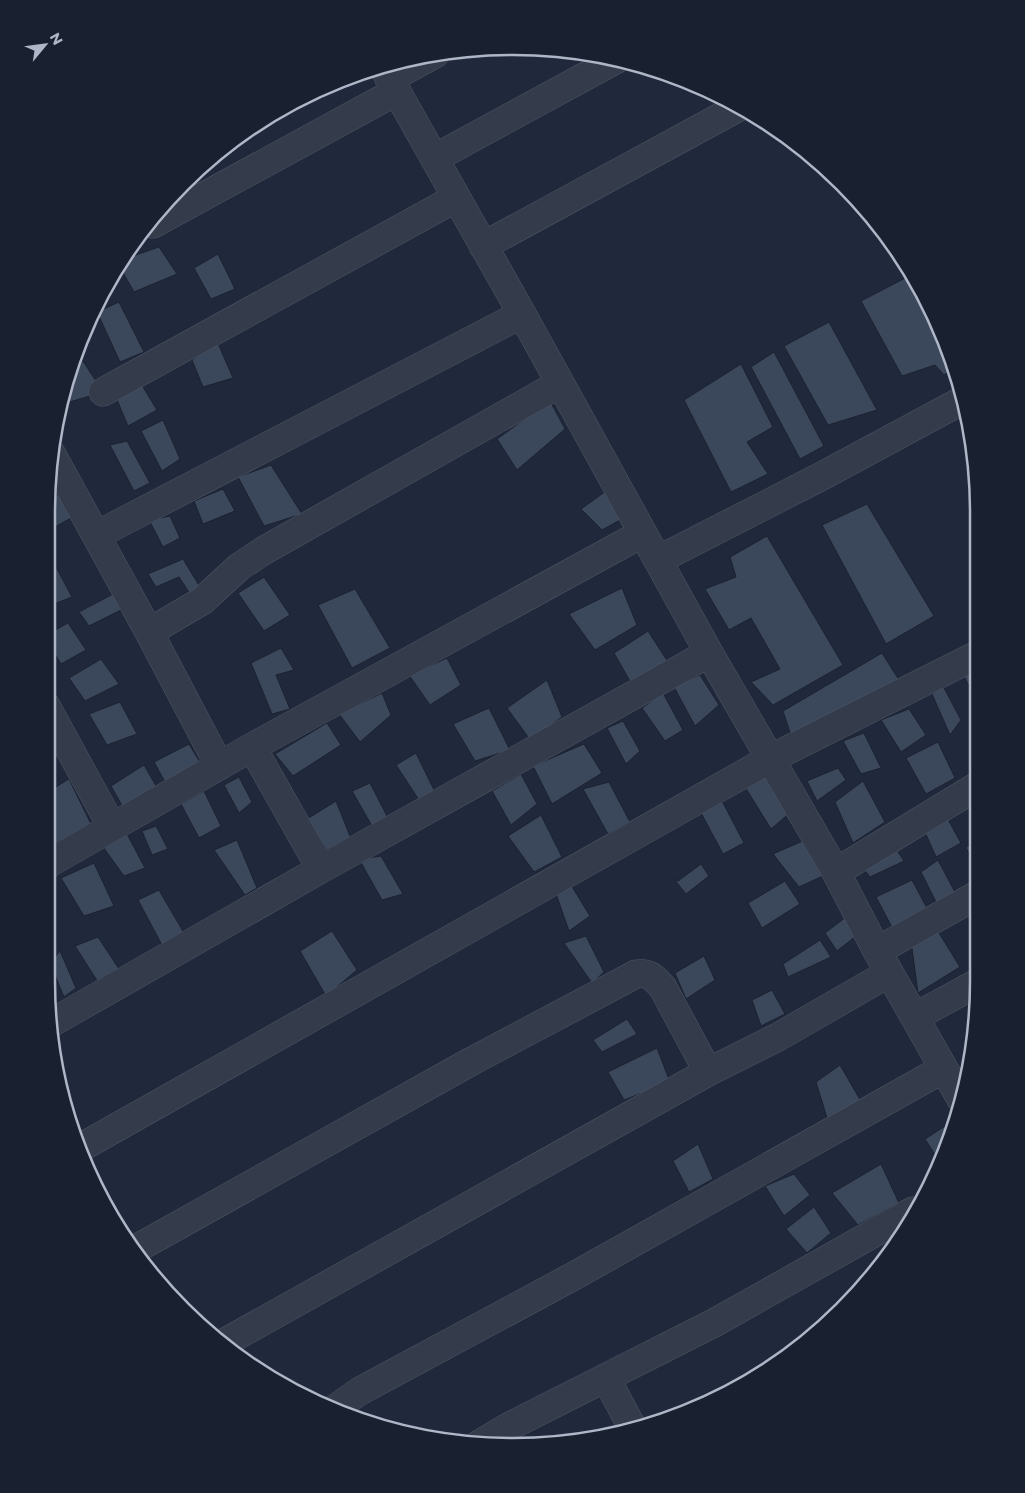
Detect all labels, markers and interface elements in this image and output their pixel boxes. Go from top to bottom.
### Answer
north arrow [20,20,70,70]
text: N [46,29,67,48]

